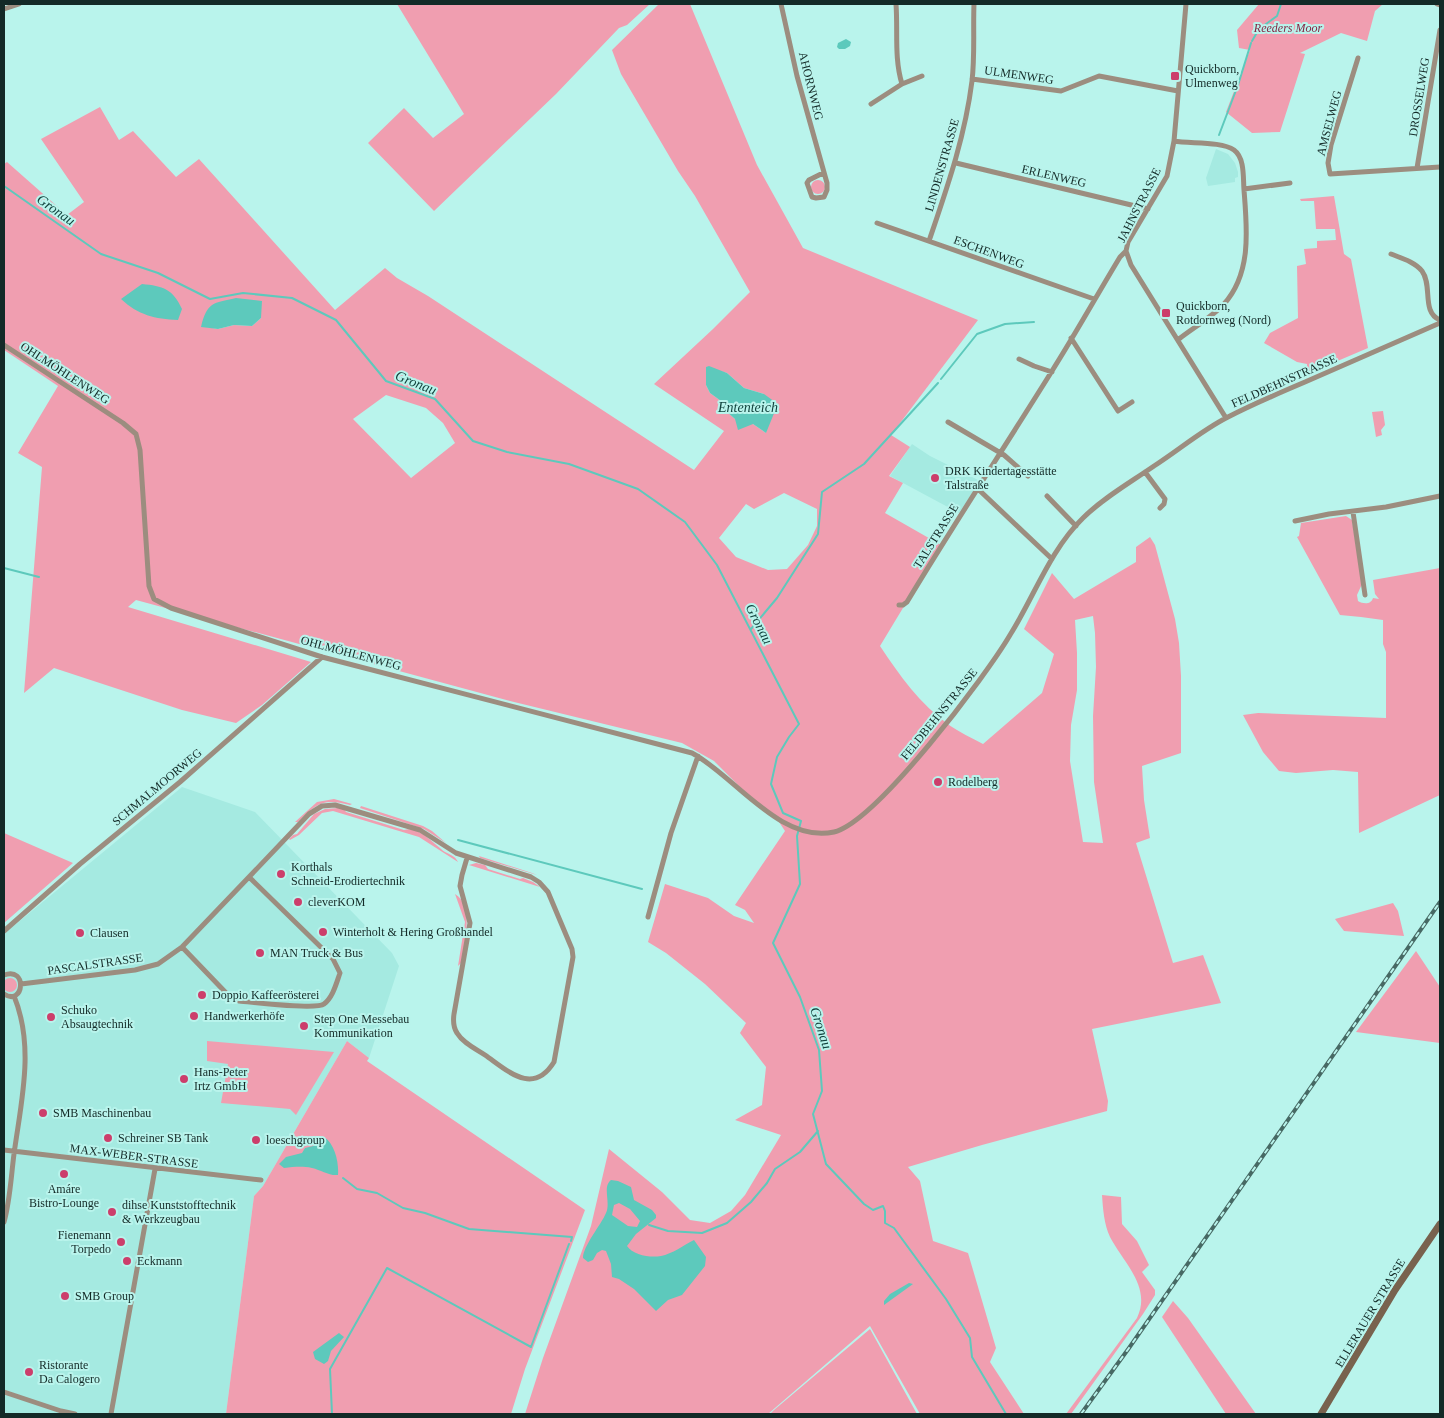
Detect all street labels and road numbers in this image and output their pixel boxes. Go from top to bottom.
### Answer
street label: AHORNWEG [796,50,826,122]
street label: DROSSELWEG [1406,56,1432,137]
street label: ULMENWEG [983,63,1055,87]
street label: AMSELWEG [1314,88,1345,157]
street label: LINDENSTRASSE [922,117,962,213]
street label: ERLENWEG [1020,162,1088,190]
street label: JAHNSTRASSE [1114,165,1164,245]
street label: ESCHENWEG [952,233,1026,271]
street label: OHLMÖHLENWEG [18,339,112,407]
street label: FELDBEHNSTRASSE [1229,351,1339,411]
street label: TALSTRASSE [911,501,961,571]
street label: OHLMÖHLENWEG [299,633,403,673]
street label: FELDBEHNSTRASSE [898,665,980,763]
street label: SCHMALMOORWEG [109,745,205,829]
street label: PASCALSTRASSE [46,950,144,978]
street label: MAX-WEBER-STRASSE [69,1141,199,1171]
street label: ELLERAUER STRASSE [1332,1256,1408,1370]

